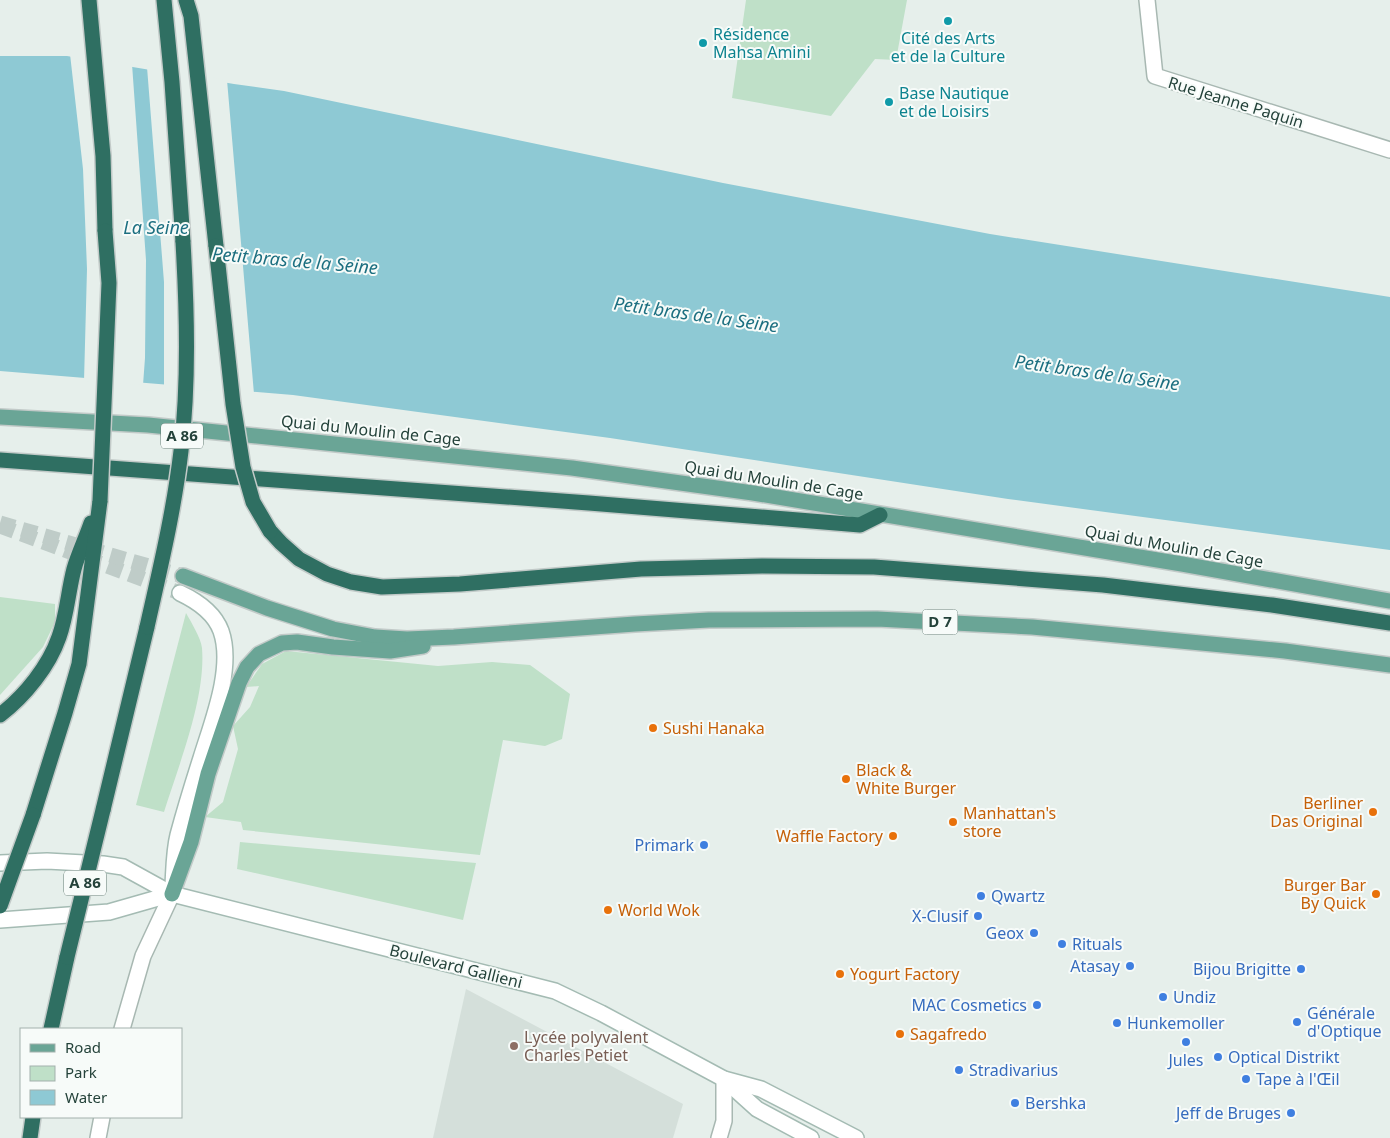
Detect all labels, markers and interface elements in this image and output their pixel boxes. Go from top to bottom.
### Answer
marker: Cité des Arts et de la Culture [942,15,954,27]
place label: Résidence Mahsa Amini [713,23,811,63]
place label: Cité des Arts et de la Culture [891,27,1005,67]
marker: Résidence Mahsa Amini [697,37,709,49]
street label: Rue Jeanne Paquin [1165,71,1307,133]
place label: Base Nautique et de Loisirs [899,82,1009,122]
marker: Base Nautique et de Loisirs [883,96,895,108]
water label: La Seine [123,215,189,239]
water label: Petit bras de la Seine [211,241,379,279]
water label: Petit bras de la Seine [612,291,780,337]
water label: Petit bras de la Seine [1013,349,1181,395]
street label: Quai du Moulin de Cage [280,410,462,450]
road number: A 86 [161,424,203,448]
street label: Quai du Moulin de Cage [683,455,865,505]
street label: Quai du Moulin de Cage [1083,519,1265,573]
road number: D 7 [922,610,958,634]
place label: Sushi Hanaka [663,717,765,739]
marker: Sushi Hanaka [647,722,659,734]
place label: Black & White Burger [856,759,956,799]
marker: Black & White Burger [840,773,852,785]
place label: Berliner Das Original [1270,792,1363,832]
place label: Manhattan's store [963,802,1056,842]
marker: Berliner Das Original [1367,806,1379,818]
marker: Manhattan's store [947,816,959,828]
place label: Waffle Factory [776,825,884,847]
marker: Waffle Factory [887,830,899,842]
place label: Primark [634,834,694,856]
marker: Primark [698,839,710,851]
road number: A 86 [64,870,106,896]
place label: Burger Bar By Quick [1284,874,1366,914]
place label: Qwartz [991,885,1045,907]
marker: Burger Bar By Quick [1370,888,1382,900]
marker: Qwartz [975,890,987,902]
place label: World Wok [618,899,700,921]
marker: World Wok [602,904,614,916]
place label: X-Clusif [912,905,969,927]
marker: X-Clusif [972,910,984,922]
place label: Geox [986,922,1025,944]
marker: Geox [1028,927,1040,939]
place label: Rituals [1072,933,1123,955]
marker: Rituals [1056,938,1068,950]
street label: Boulevard Gallieni [387,939,525,993]
place label: Atasay [1070,955,1121,977]
place label: Bijou Brigitte [1193,958,1291,980]
marker: Atasay [1124,960,1136,972]
place label: Yogurt Factory [850,963,960,985]
marker: Bijou Brigitte [1295,963,1307,975]
marker: Yogurt Factory [834,968,846,980]
place label: Undiz [1173,986,1216,1008]
marker: Undiz [1157,991,1169,1003]
place label: MAC Cosmetics [912,994,1027,1016]
marker: MAC Cosmetics [1031,999,1043,1011]
place label: Générale d'Optique [1307,1002,1381,1042]
place label: Hunkemoller [1127,1012,1225,1034]
marker: Générale d'Optique [1291,1016,1303,1028]
marker: Hunkemoller [1111,1017,1123,1029]
place label: Sagafredo [910,1023,987,1045]
place label: Lycée polyvalent Charles Petiet [524,1026,648,1066]
legend [20,1028,182,1118]
marker: Sagafredo [894,1028,906,1040]
marker: Jules [1180,1036,1192,1048]
text: Road [65,1037,101,1057]
marker: Lycée polyvalent Charles Petiet [508,1040,520,1052]
place label: Optical Distrikt [1228,1046,1340,1068]
place label: Jules [1166,1049,1204,1071]
marker: Optical Distrikt [1212,1051,1224,1063]
place label: Stradivarius [969,1059,1058,1081]
text: Park [65,1062,97,1082]
marker: Stradivarius [953,1064,965,1076]
place label: Tape à l'Œil [1256,1068,1340,1090]
marker: Tape à l'Œil [1240,1073,1252,1085]
text: Water [65,1087,107,1107]
place label: Bershka [1025,1092,1086,1114]
marker: Bershka [1009,1097,1021,1109]
place label: Jeff de Bruges [1174,1102,1281,1124]
marker: Jeff de Bruges [1285,1107,1297,1119]

